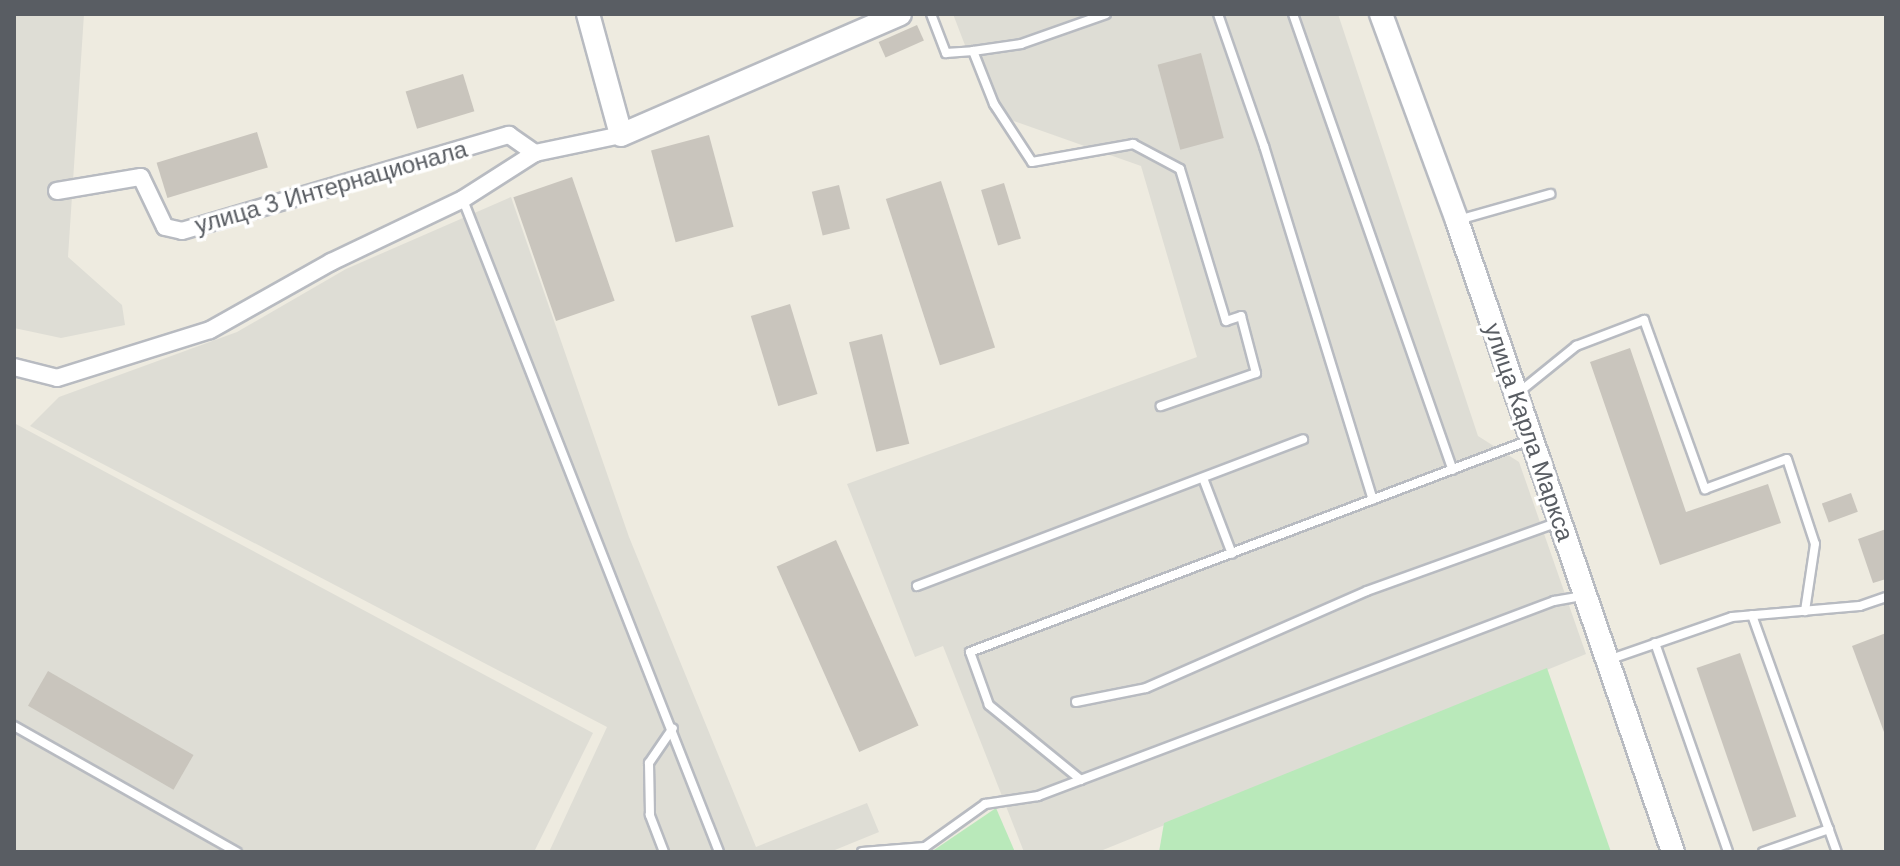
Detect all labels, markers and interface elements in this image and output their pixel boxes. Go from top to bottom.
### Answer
street label: улица 3 Интернационала [192,134,470,240]
street label: улица Карла Маркса [1478,319,1580,545]

